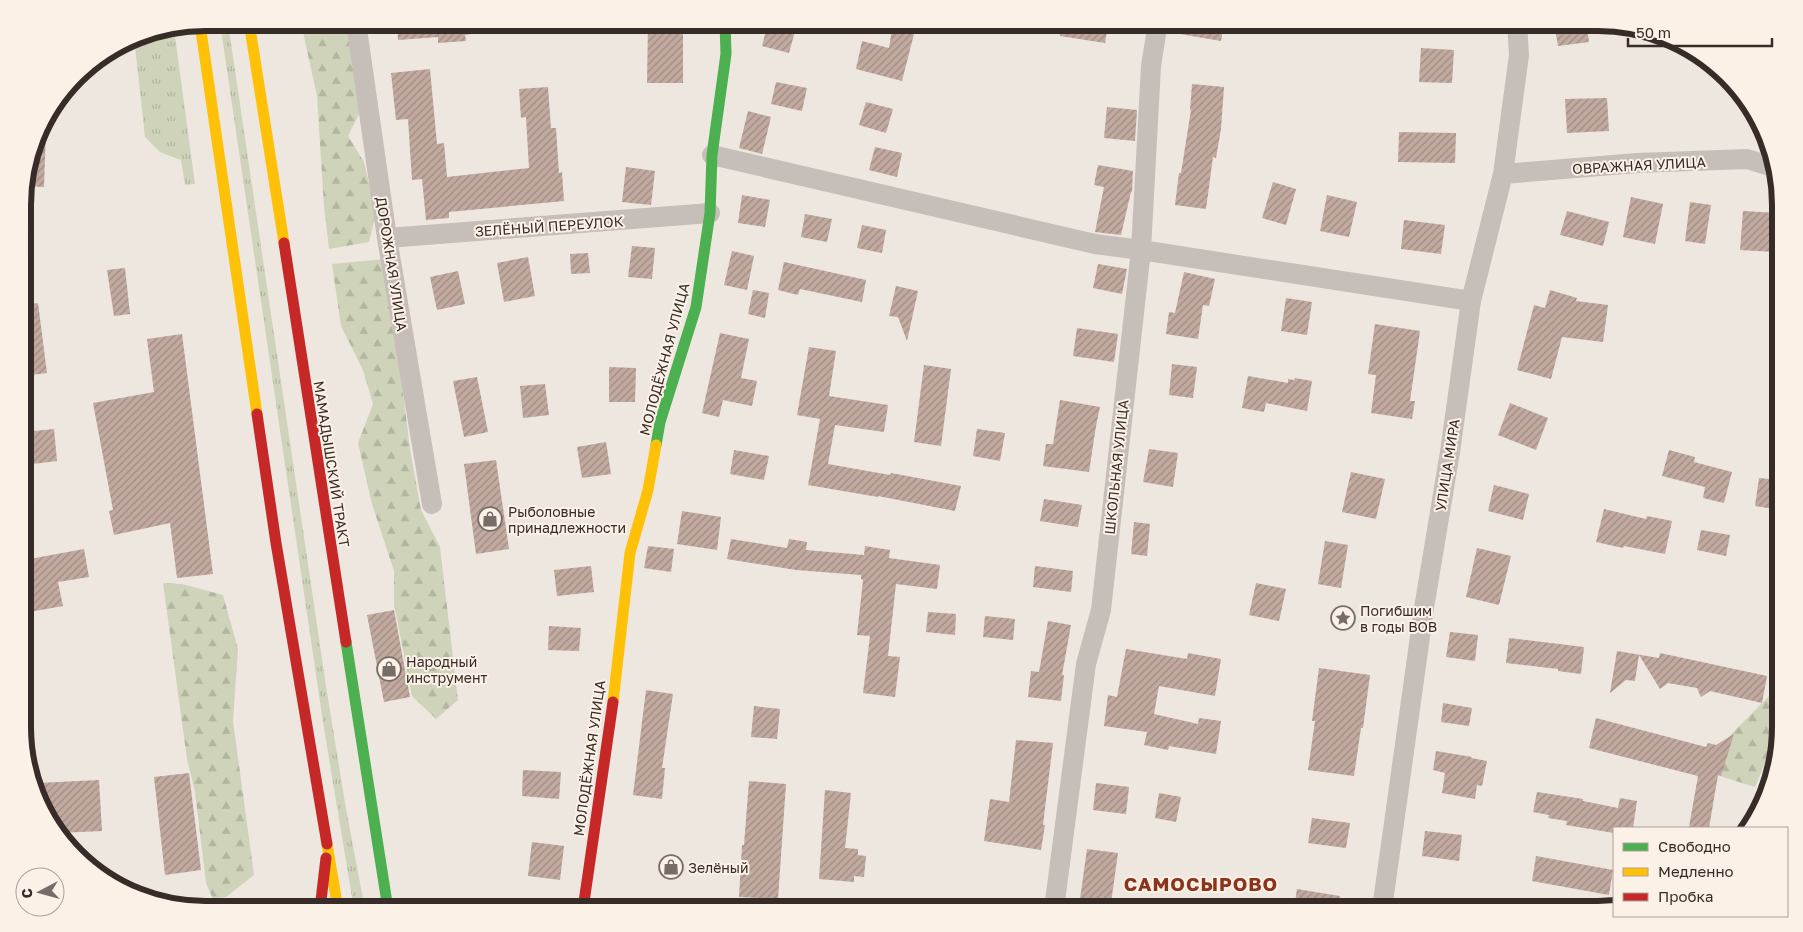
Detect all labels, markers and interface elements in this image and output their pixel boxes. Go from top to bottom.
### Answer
scale bar [1628,15,1772,47]
text: 50 m [1636,23,1671,41]
street label: ОВРАЖНАЯ УЛИЦА [1572,153,1707,177]
street label: ДОРОЖНАЯ УЛИЦА [373,196,411,333]
street label: ЗЕЛЁНЫЙ ПЕРЕУЛОК [474,212,624,240]
street label: МОЛОДЁЖНАЯ УЛИЦА [635,280,693,437]
street label: МАМАДЫШСКИЙ ТРАКТ [310,380,354,549]
street label: ШКОЛЬНАЯ УЛИЦА [1100,398,1132,535]
street label: УЛИЦА МИРА [1431,417,1463,512]
place label: Рыболовные принадлежности [508,503,626,536]
shop icon: Рыболовные принадлежности [477,506,503,532]
place label: Погибшим в годы ВОВ [1360,602,1437,635]
place icon: Погибшим в годы ВОВ [1330,605,1356,631]
place label: Народный инструмент [406,653,487,686]
shop icon: Народный инструмент [376,656,402,682]
street label: МОЛОДЁЖНАЯ УЛИЦА [570,678,608,837]
legend [1613,827,1788,917]
text: Свободно [1658,837,1731,855]
shop icon: Зелёный [658,854,684,880]
place label: Зелёный [688,859,749,876]
text: Медленно [1658,862,1734,880]
north arrow [15,867,65,917]
district label: САМОСЫРОВО [1124,872,1278,895]
text: Пробка [1658,887,1713,905]
text: С [18,888,36,899]

